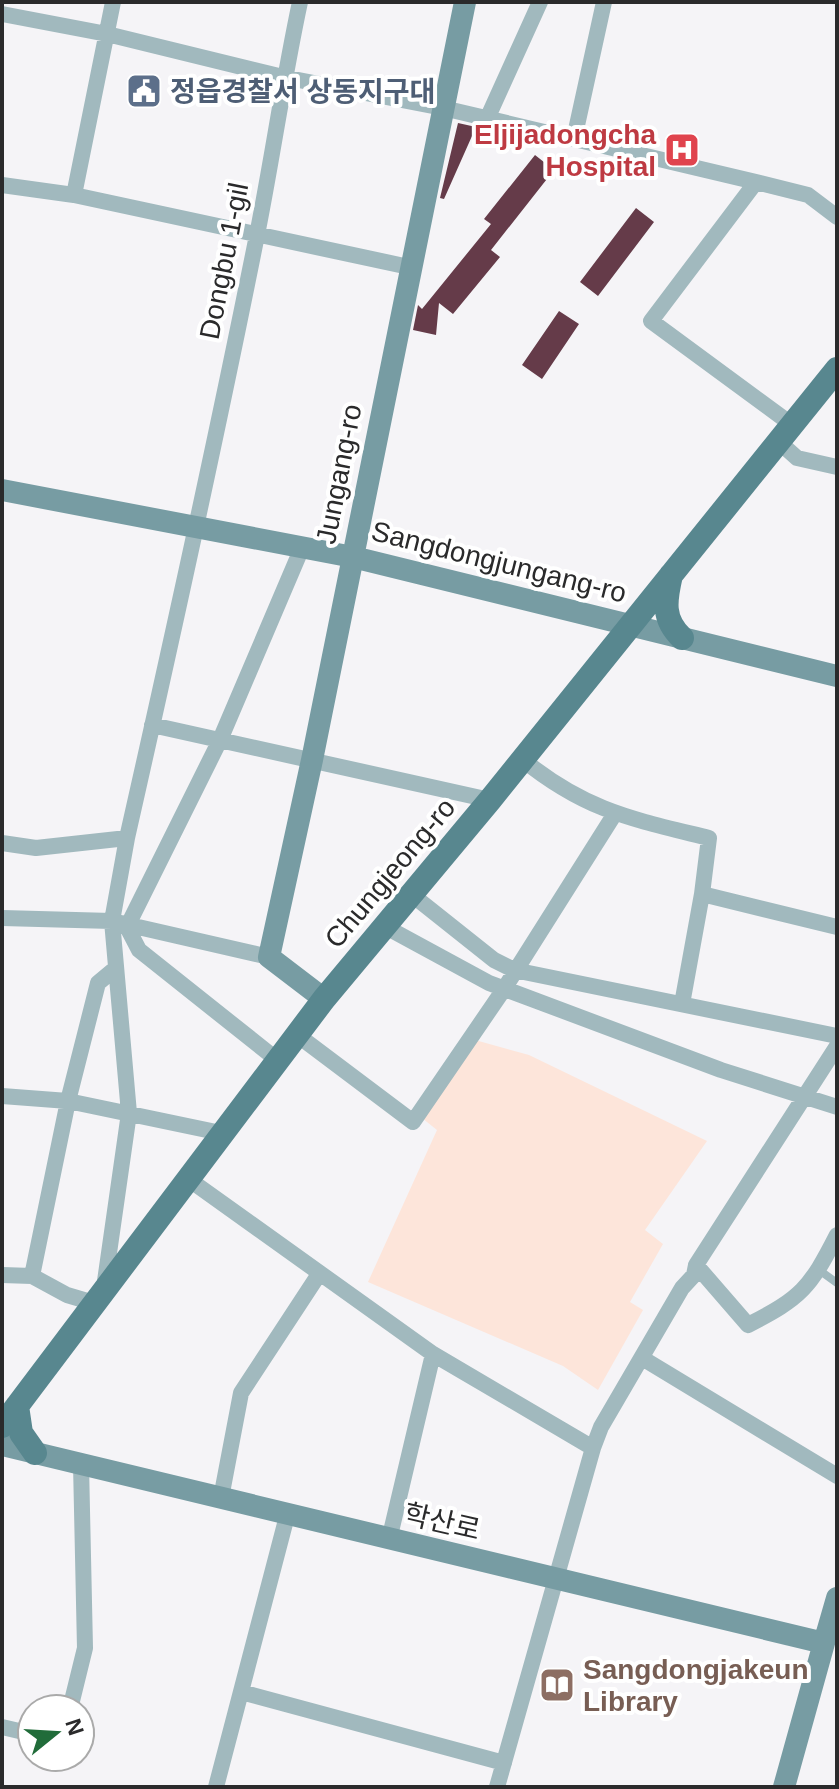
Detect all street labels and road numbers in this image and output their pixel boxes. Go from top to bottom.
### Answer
street label: Dongbu 1-gil [194,180,254,342]
street label: Jungang-ro [310,402,368,546]
street label: Sangdongjungang-ro [368,515,630,609]
street label: Chungjeong-ro [319,792,461,954]
street label: 학산로 [401,1498,483,1546]

